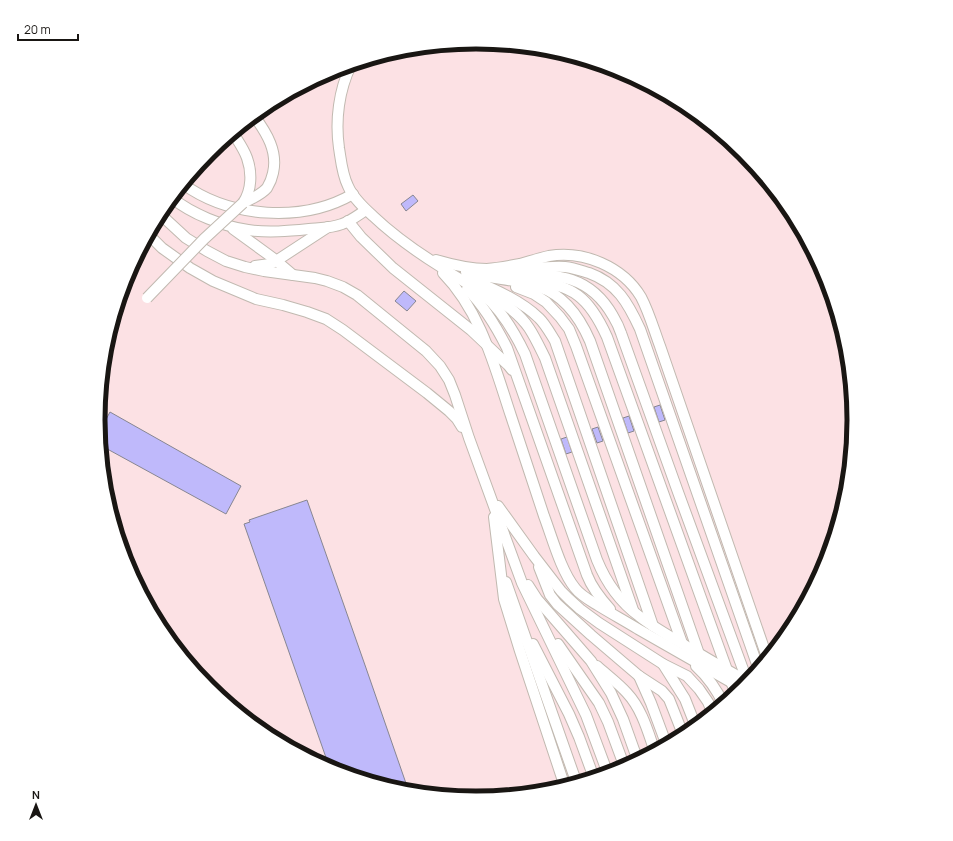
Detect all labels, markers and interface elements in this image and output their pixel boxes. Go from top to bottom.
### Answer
scale bar [18,16,78,42]
text: 20 m [24,21,51,38]
north arrow [16,785,56,825]
text: N [32,787,40,802]

